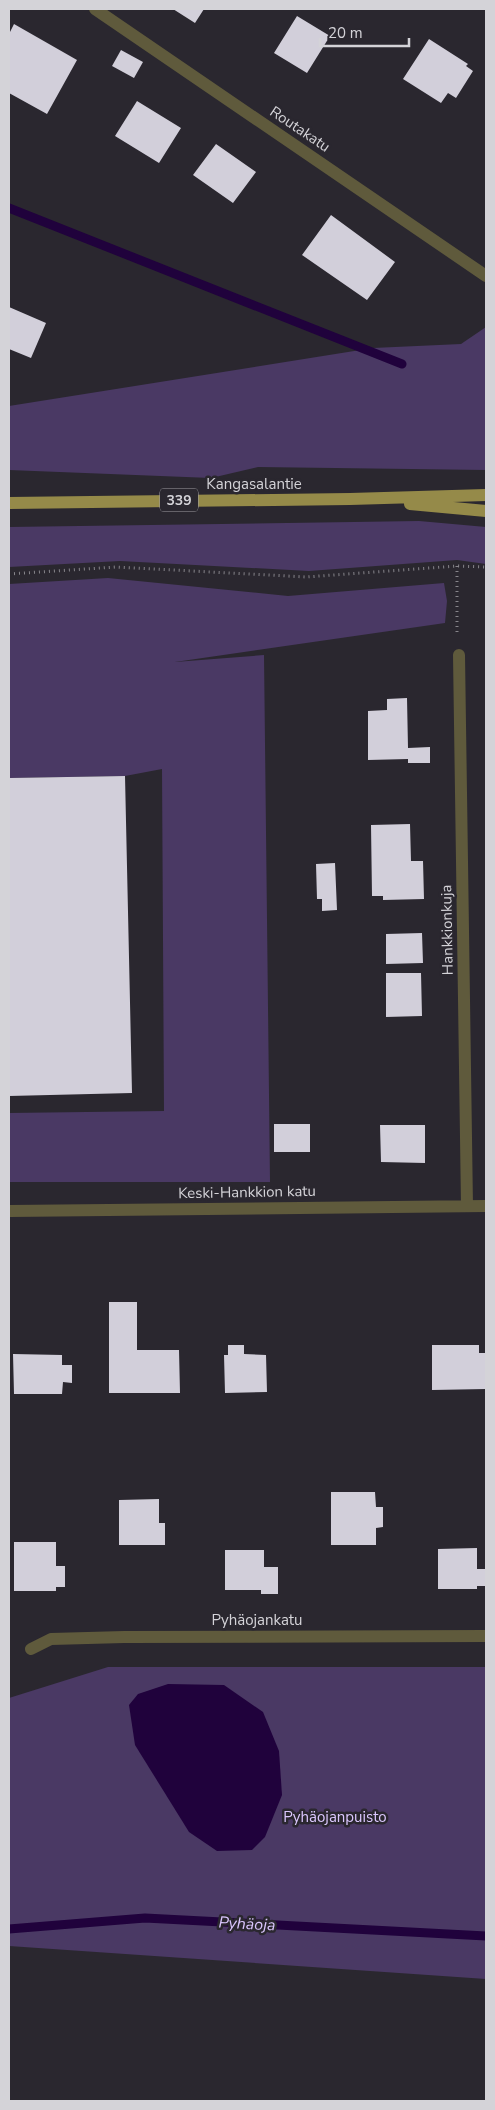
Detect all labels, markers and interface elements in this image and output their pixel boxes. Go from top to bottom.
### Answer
scale bar [320,15,409,47]
text: 20 m [328,23,363,43]
street label: Routakatu [266,101,334,157]
street label: Kangasalantie [206,474,302,494]
road number: 339 [160,488,198,512]
street label: Hankkionkuja [436,885,458,975]
street label: Keski-Hankkion katu [178,1181,316,1203]
street label: Pyhäojankatu [211,1610,303,1630]
park label: Pyhäojanpuisto [283,1807,387,1827]
water label: Pyhäoja [218,1912,276,1936]

